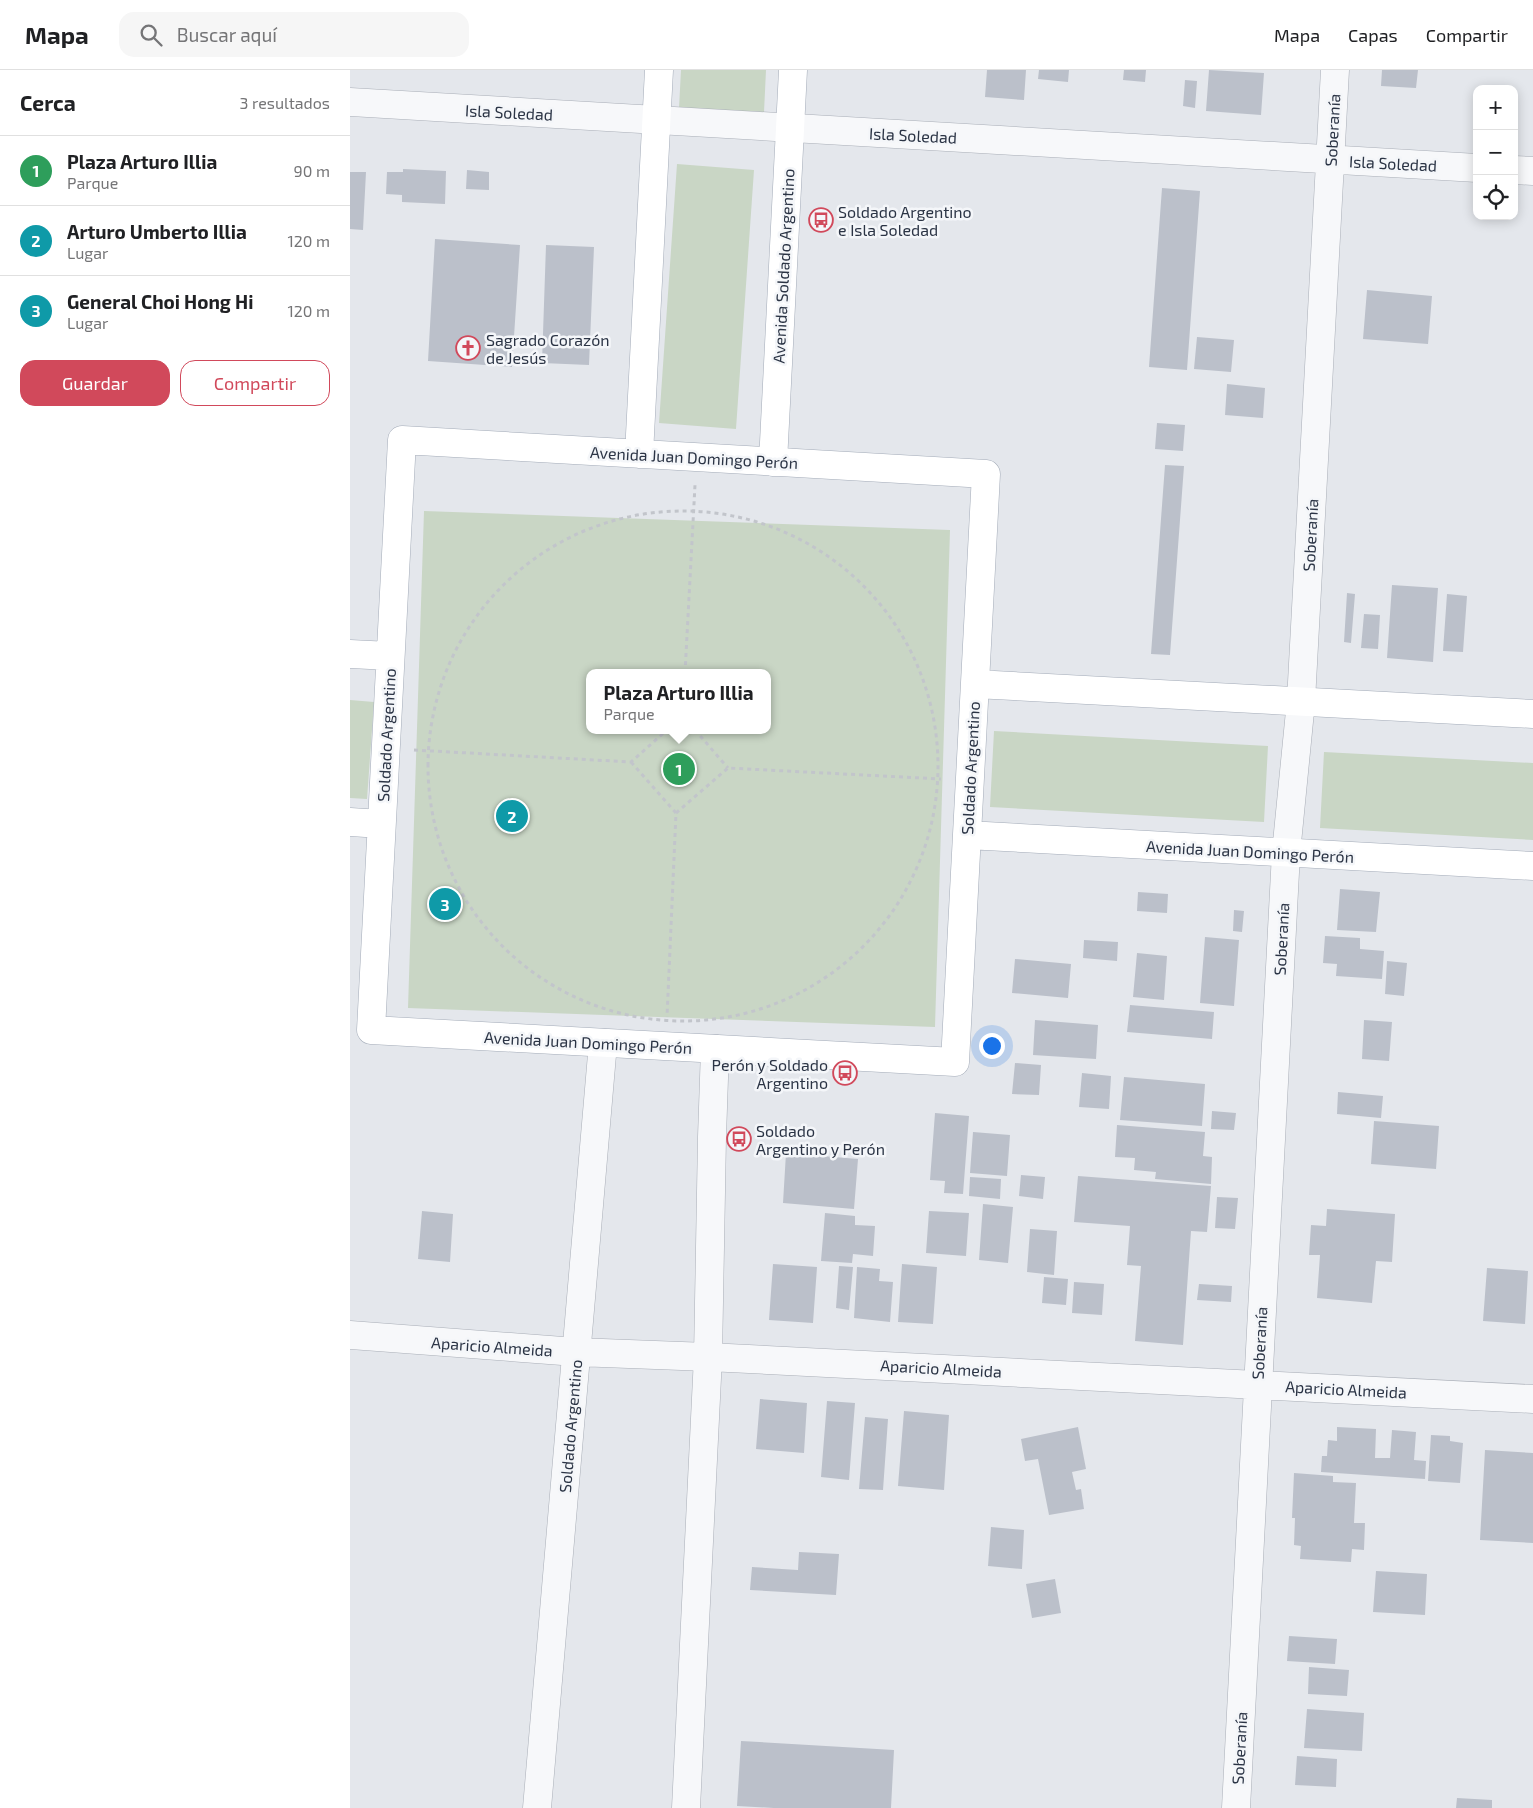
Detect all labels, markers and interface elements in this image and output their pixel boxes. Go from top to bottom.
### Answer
search box [119,12,469,57]
text: Mapa [25,20,89,49]
icon: search [137,21,165,49]
text: Buscar aquí [177,23,277,46]
text: Mapa [1274,24,1320,46]
text: Capas [1348,24,1398,46]
text: Compartir [1426,24,1508,46]
map controls [1473,85,1518,220]
button: + [1473,85,1518,130]
text: Cerca [20,90,76,115]
text: 3 resultados [240,93,330,112]
street label: Soberanía [1321,93,1343,167]
street label: Isla Soledad [465,100,553,124]
street label: Isla Soledad [869,123,957,147]
button: − [1473,130,1518,175]
text: Plaza Arturo Illia [67,150,217,173]
street label: Isla Soledad [1349,151,1437,175]
text: 1 [33,161,39,180]
text: 90 m [294,161,330,180]
street label: Avenida Soldado Argentino [768,168,798,364]
text: Parque [67,173,118,192]
button: locate [1473,175,1518,220]
place label: Soldado Argentino e Isla Soledad [838,202,972,239]
bus stop icon: Soldado Argentino e Isla Soledad [808,207,834,233]
text: Arturo Umberto Illia [67,220,247,243]
text: 2 [31,231,41,250]
text: 120 m [287,231,330,250]
text: Lugar [67,243,108,262]
text: General Choi Hong Hi [67,290,253,313]
text: 3 [31,301,41,320]
text: 120 m [287,301,330,320]
text: Lugar [67,313,108,332]
place label: Sagrado Corazón de Jesús [486,330,610,367]
church icon: Sagrado Corazón de Jesús [455,335,481,361]
button: Guardar [20,360,170,406]
button: Compartir [180,360,330,406]
street label: Avenida Juan Domingo Perón [589,442,799,472]
street label: Soberanía [1299,498,1321,572]
street label: Soldado Argentino [373,668,399,802]
popup [586,669,771,734]
text: Plaza Arturo Illia [603,681,754,704]
street label: Soldado Argentino [957,701,983,835]
text: Parque [603,704,655,723]
pin: 1 [663,750,695,788]
pin: 2 [496,797,528,835]
street label: Avenida Juan Domingo Perón [1145,836,1355,866]
pin: 3 [429,885,461,923]
street label: Soberanía [1270,902,1292,976]
street label: Avenida Juan Domingo Perón [483,1027,693,1057]
your location [979,1033,1005,1059]
place label: Perón y Soldado Argentino [712,1055,828,1092]
bus stop icon: Perón y Soldado Argentino [832,1060,858,1086]
place label: Soldado Argentino y Perón [756,1121,885,1158]
bus stop icon: Soldado Argentino y Perón [726,1126,752,1152]
street label: Soberanía [1248,1306,1270,1380]
street label: Aparicio Almeida [431,1332,553,1360]
street label: Aparicio Almeida [880,1355,1002,1381]
street label: Soldado Argentino [555,1359,585,1493]
street label: Aparicio Almeida [1285,1376,1407,1402]
street label: Soberanía [1228,1711,1250,1785]

